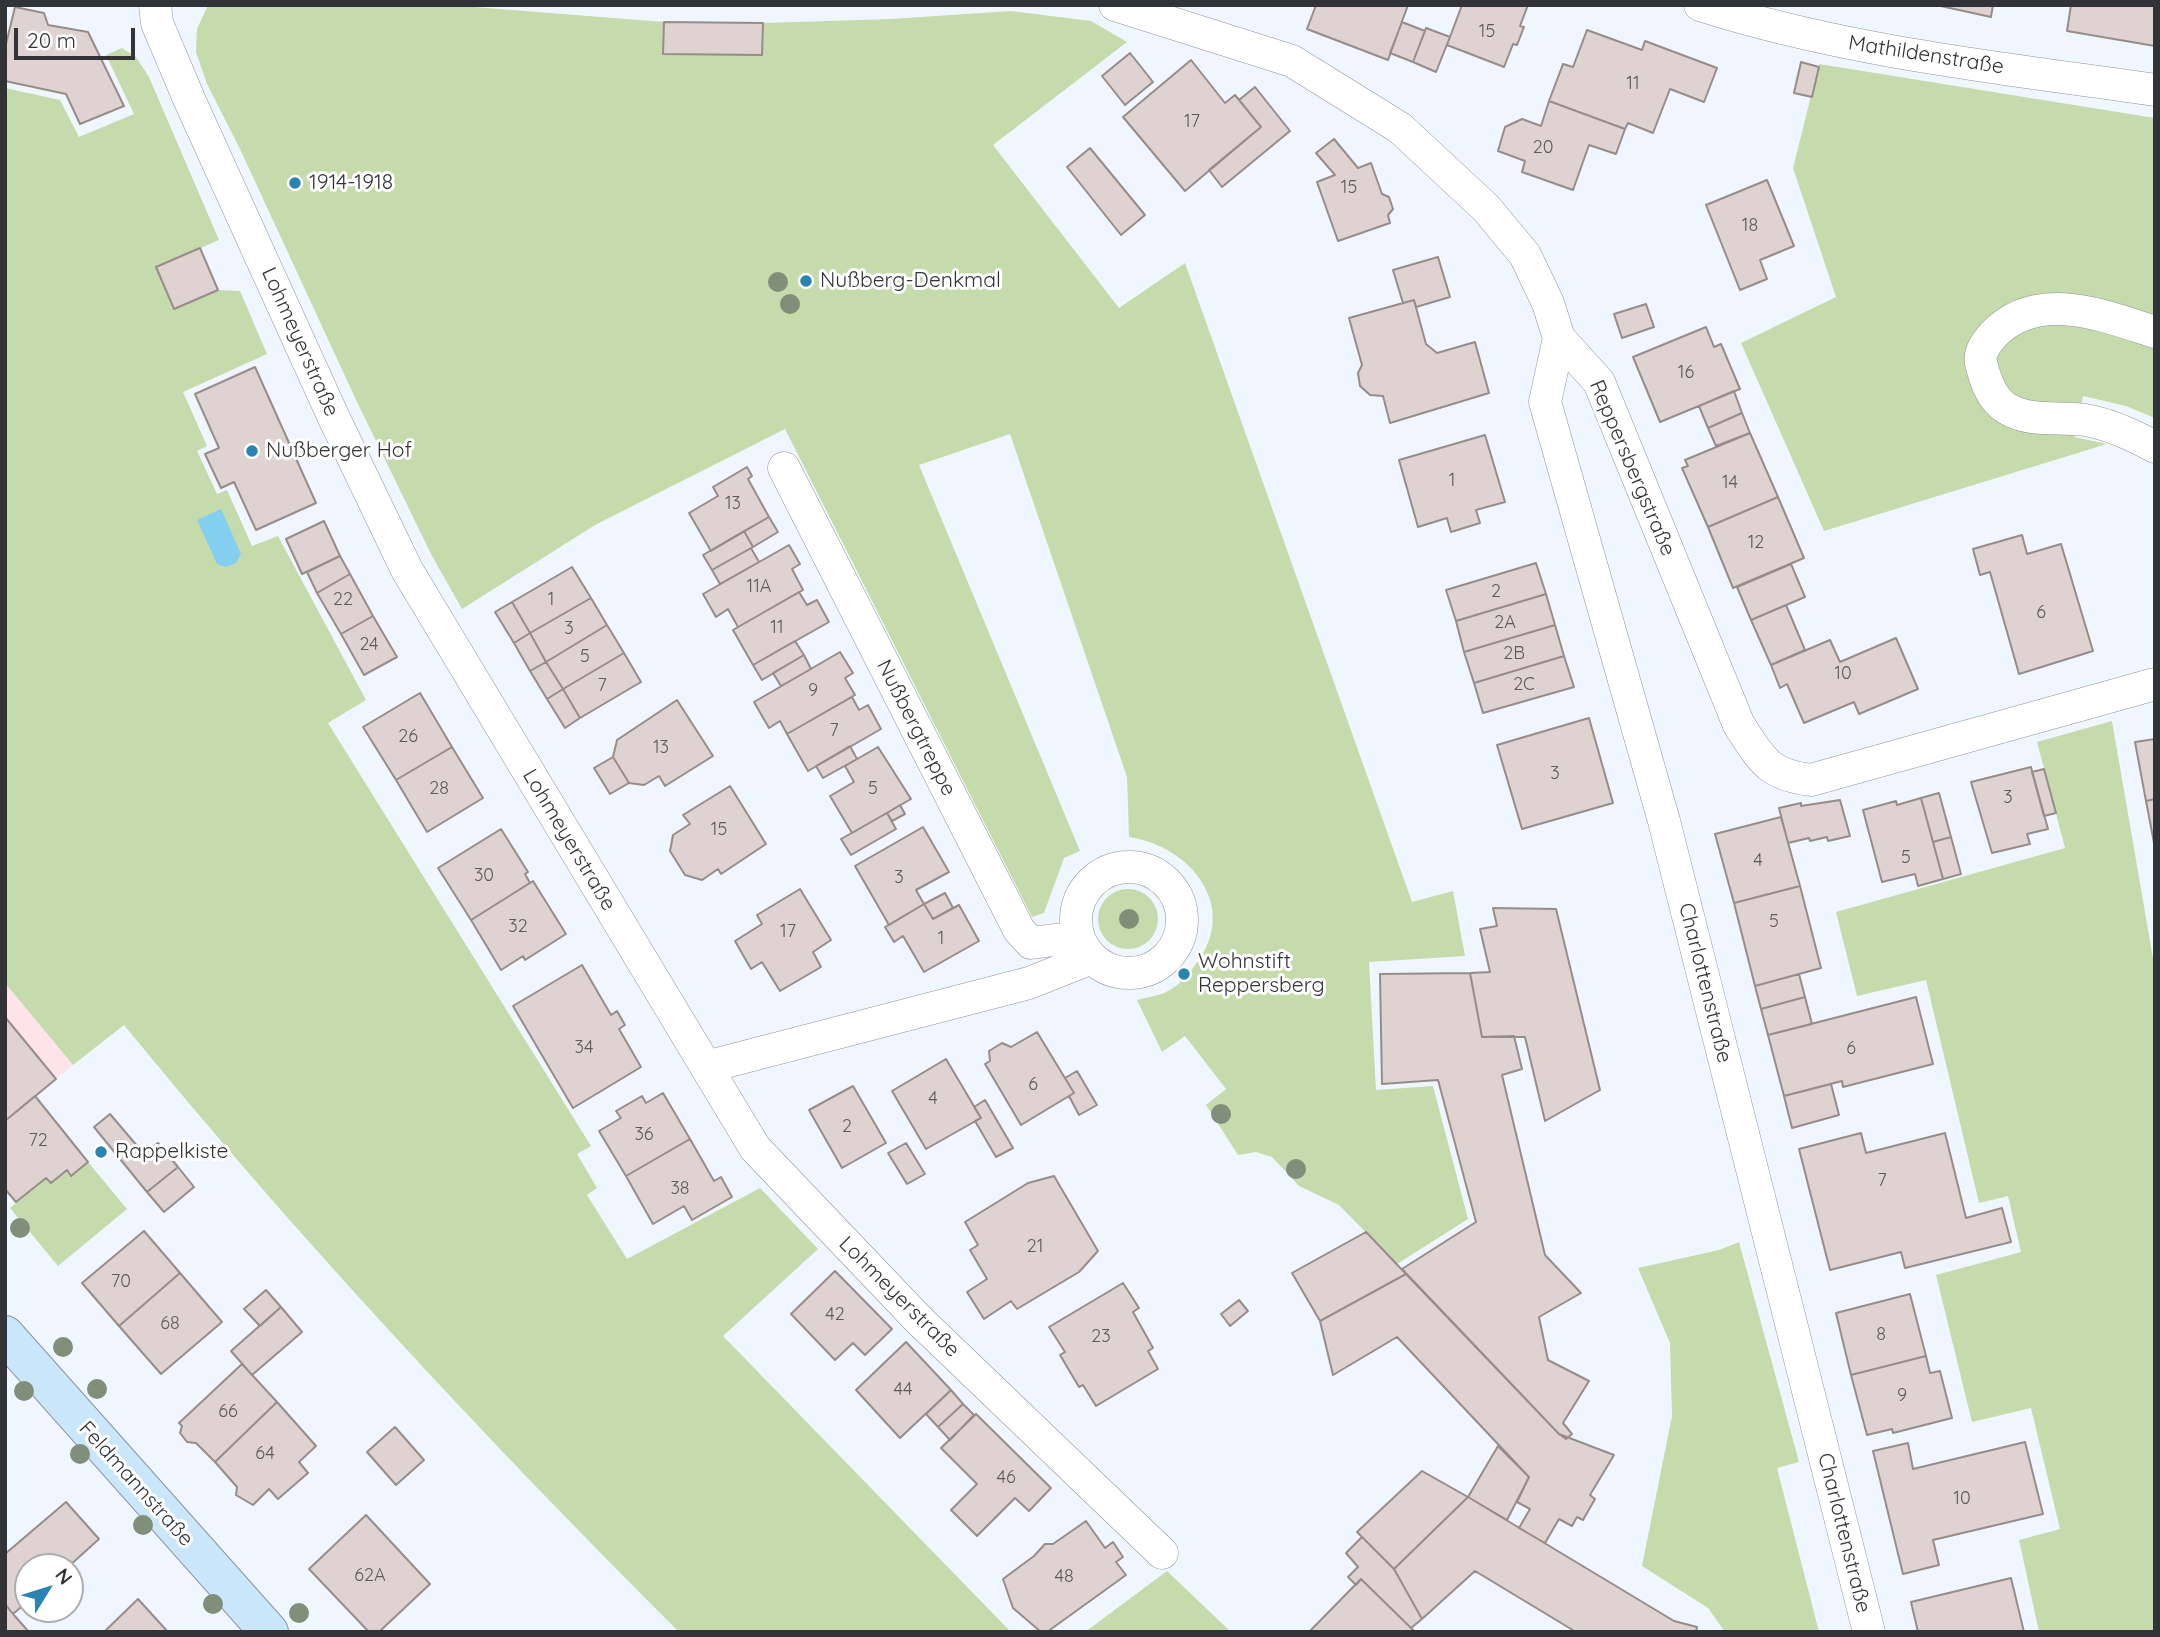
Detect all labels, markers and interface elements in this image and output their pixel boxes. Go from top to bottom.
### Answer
scale bar [18,14,138,58]
house number: 15 [1479,21,1495,43]
text: 20 m [27,27,76,53]
street label: Mathildenstraße [1846,30,2006,80]
house number: 11 [1626,73,1640,95]
house number: 17 [1184,111,1200,133]
house number: 20 [1533,137,1553,159]
place label: 1914-1918 [309,170,393,196]
marker: 1914-1918 [287,175,303,191]
house number: 15 [1341,177,1357,199]
house number: 18 [1742,215,1758,237]
street label: Lohmeyerstraße [256,264,344,420]
place label: Nußberg-Denkmal [820,268,1001,294]
marker: Nußberg-Denkmal [798,273,814,289]
house number: 16 [1678,362,1694,384]
street label: Reppersbergstraße [1584,376,1680,560]
place label: Nußberger Hof [266,438,412,464]
marker: Nußberger Hof [244,443,260,459]
house number: 1 [1449,470,1455,492]
house number: 14 [1722,472,1738,494]
house number: 13 [725,493,741,515]
house number: 12 [1748,532,1764,554]
house number: 11A [747,576,771,598]
house number: 2 [1491,581,1501,603]
house number: 22 [333,589,353,611]
house number: 1 [548,589,554,611]
house number: 6 [2036,602,2046,624]
house number: 2A [1494,612,1516,634]
house number: 11 [770,617,784,639]
house number: 3 [564,618,574,640]
house number: 24 [359,634,379,656]
house number: 2B [1503,643,1525,665]
house number: 5 [580,646,590,668]
street label: Nußbergtreppe [871,656,961,800]
house number: 10 [1834,663,1852,685]
house number: 2C [1513,674,1535,696]
house number: 7 [597,675,607,697]
house number: 9 [808,680,818,702]
house number: 7 [829,720,839,742]
house number: 26 [398,726,418,748]
house number: 13 [653,737,669,759]
house number: 3 [1550,763,1560,785]
street label: Lohmeyerstraße [517,765,621,915]
house number: 28 [429,778,449,800]
house number: 5 [868,778,878,800]
house number: 3 [2003,787,2013,809]
house number: 15 [711,819,727,841]
house number: 5 [1901,847,1911,869]
house number: 4 [1753,850,1763,872]
house number: 30 [474,865,494,887]
house number: 3 [894,867,904,889]
street label: Charlottenstraße [1673,900,1737,1066]
house number: 5 [1769,911,1779,933]
house number: 32 [508,916,528,938]
house number: 17 [780,921,796,943]
house number: 1 [938,928,944,950]
place label: Wohnstift Reppersberg [1198,949,1325,999]
marker: Wohnstift Reppersberg [1176,966,1192,982]
house number: 34 [575,1037,593,1059]
house number: 6 [1846,1038,1856,1060]
house number: 6 [1028,1074,1038,1096]
house number: 4 [928,1088,938,1110]
house number: 2 [842,1116,852,1138]
house number: 36 [634,1124,654,1146]
house number: 72 [28,1130,48,1152]
place label: Rappelkiste [115,1139,228,1165]
marker: Rappelkiste [93,1144,109,1160]
house number: 7 [1877,1170,1887,1192]
house number: 38 [670,1178,690,1200]
street label: Lohmeyerstraße [833,1231,965,1363]
house number: 21 [1027,1236,1043,1258]
house number: 70 [111,1271,131,1293]
house number: 42 [825,1304,845,1326]
house number: 68 [160,1313,180,1335]
house number: 8 [1876,1324,1886,1346]
house number: 23 [1091,1326,1111,1348]
house number: 44 [894,1379,912,1401]
house number: 9 [1897,1385,1907,1407]
house number: 66 [218,1401,238,1423]
street label: Feldmannstraße [73,1416,199,1552]
house number: 64 [255,1443,275,1465]
street label: Charlottenstraße [1812,1450,1876,1616]
house number: 46 [996,1467,1016,1489]
house number: 10 [1953,1488,1971,1510]
north arrow [14,1553,84,1623]
text: N [50,1563,78,1589]
house number: 62A [354,1565,386,1587]
house number: 48 [1054,1566,1074,1588]

